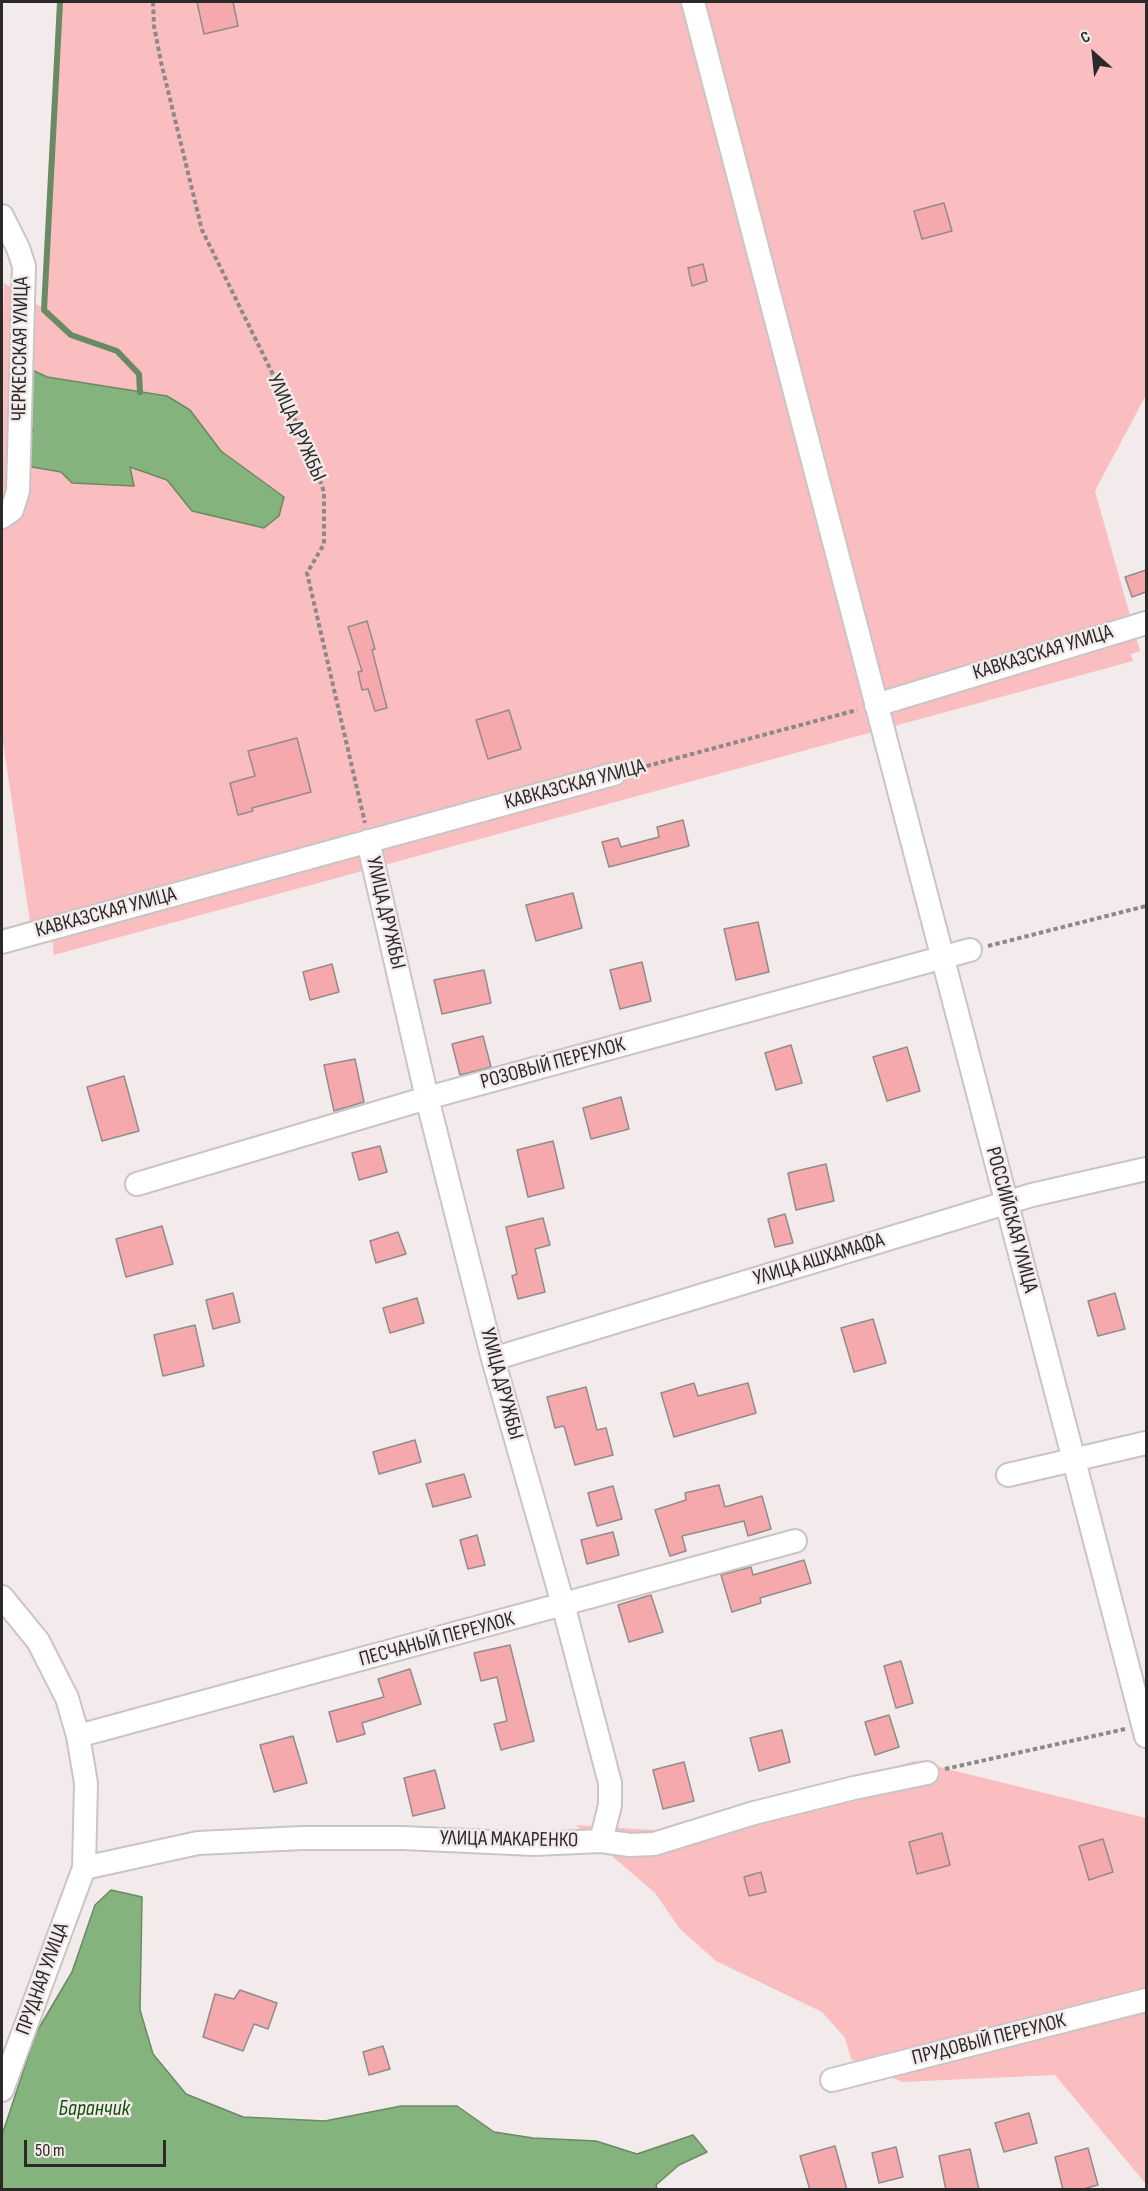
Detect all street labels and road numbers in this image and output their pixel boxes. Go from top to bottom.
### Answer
street label: ЧЕРКЕССКАЯ УЛИЦА [7,276,35,422]
street label: УЛИЦА ДРУЖБЫ [261,370,331,486]
street label: КАВКАЗCКАЯ УЛИЦА [970,620,1116,686]
street label: КАВКАЗCКАЯ УЛИЦА [502,754,648,816]
street label: УЛИЦА ДРУЖБЫ [360,854,410,972]
street label: КАВКАЗCКАЯ УЛИЦА [33,882,179,944]
street label: РОЗОВЫЙ ПЕРЕУЛОК [478,1033,628,1095]
street label: РОССИЙСКАЯ УЛИЦА [979,1144,1043,1296]
street label: УЛИЦА АШХАМАФА [751,1228,887,1292]
street label: УЛИЦА ДРУЖБЫ [474,1325,528,1443]
street label: ПЕСЧАНЫЙ ПЕРЕУЛОК [357,1607,517,1673]
street label: УЛИЦА МАКАРЕНКО [440,1826,578,1854]
street label: ПРУДНАЯ УЛИЦА [11,1920,75,2038]
street label: ПРУДОВЫЙ ПЕРЕУЛОК [909,2009,1069,2071]

